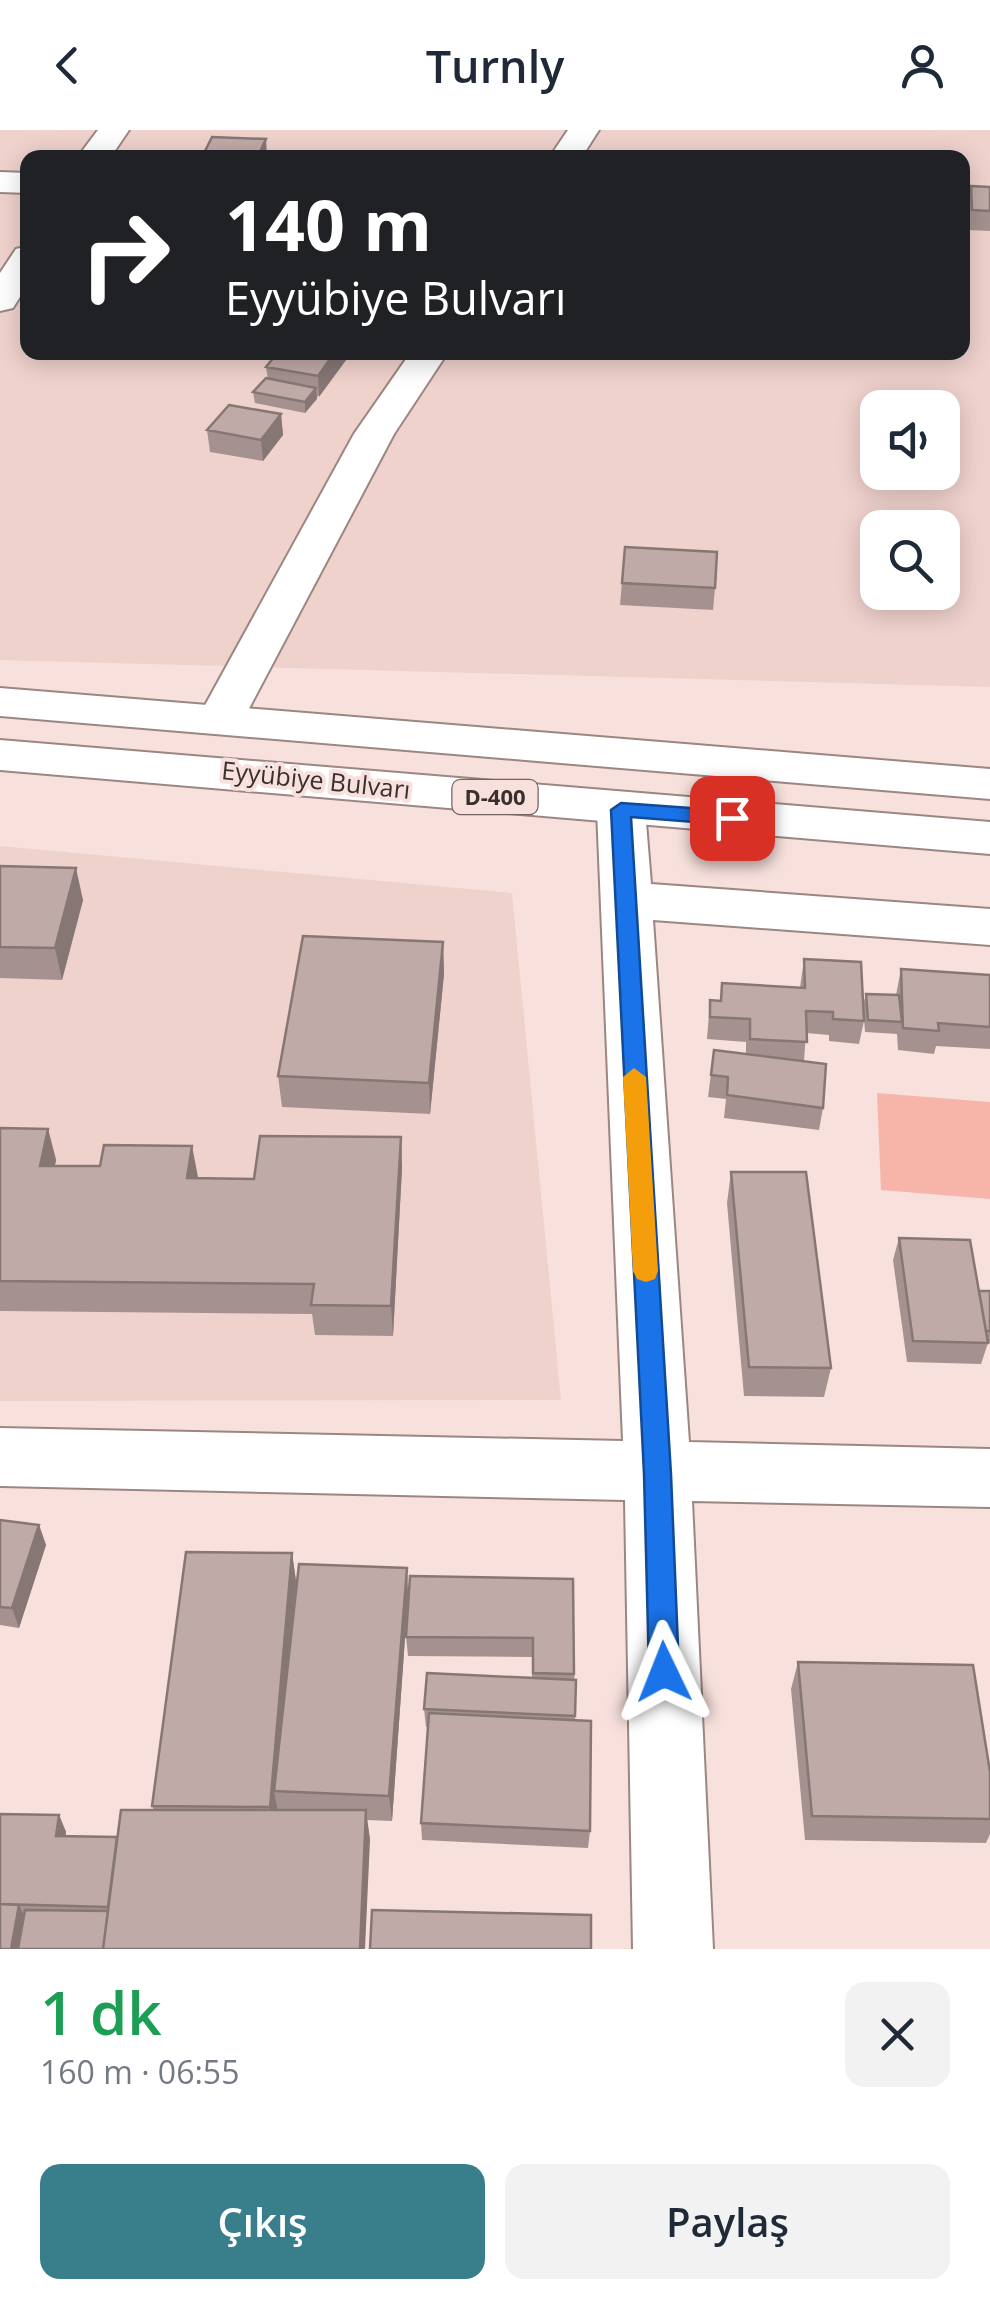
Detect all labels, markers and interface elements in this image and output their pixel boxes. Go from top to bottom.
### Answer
text: Turnly [426,35,564,96]
icon: back [40,38,95,93]
icon: person [895,38,950,93]
text: 140 m [225,176,432,272]
icon: right [60,190,190,320]
text: Eyyübiye Bulvarı [225,267,566,328]
map controls [860,390,960,610]
button: sound [860,390,960,490]
button: search [860,510,960,610]
street label: Eyyübiye Bulvarı [220,752,412,806]
pin [690,776,775,861]
road number: D-400 [452,780,538,814]
icon: arrive [705,791,760,846]
position arrow [612,1620,716,1724]
text: 1 dk [40,1971,162,2053]
button: close [845,1982,950,2087]
text: 160 m · 06:55 [40,2050,239,2093]
button: Çıkış [40,2164,485,2279]
button: Paylaş [505,2164,950,2279]

